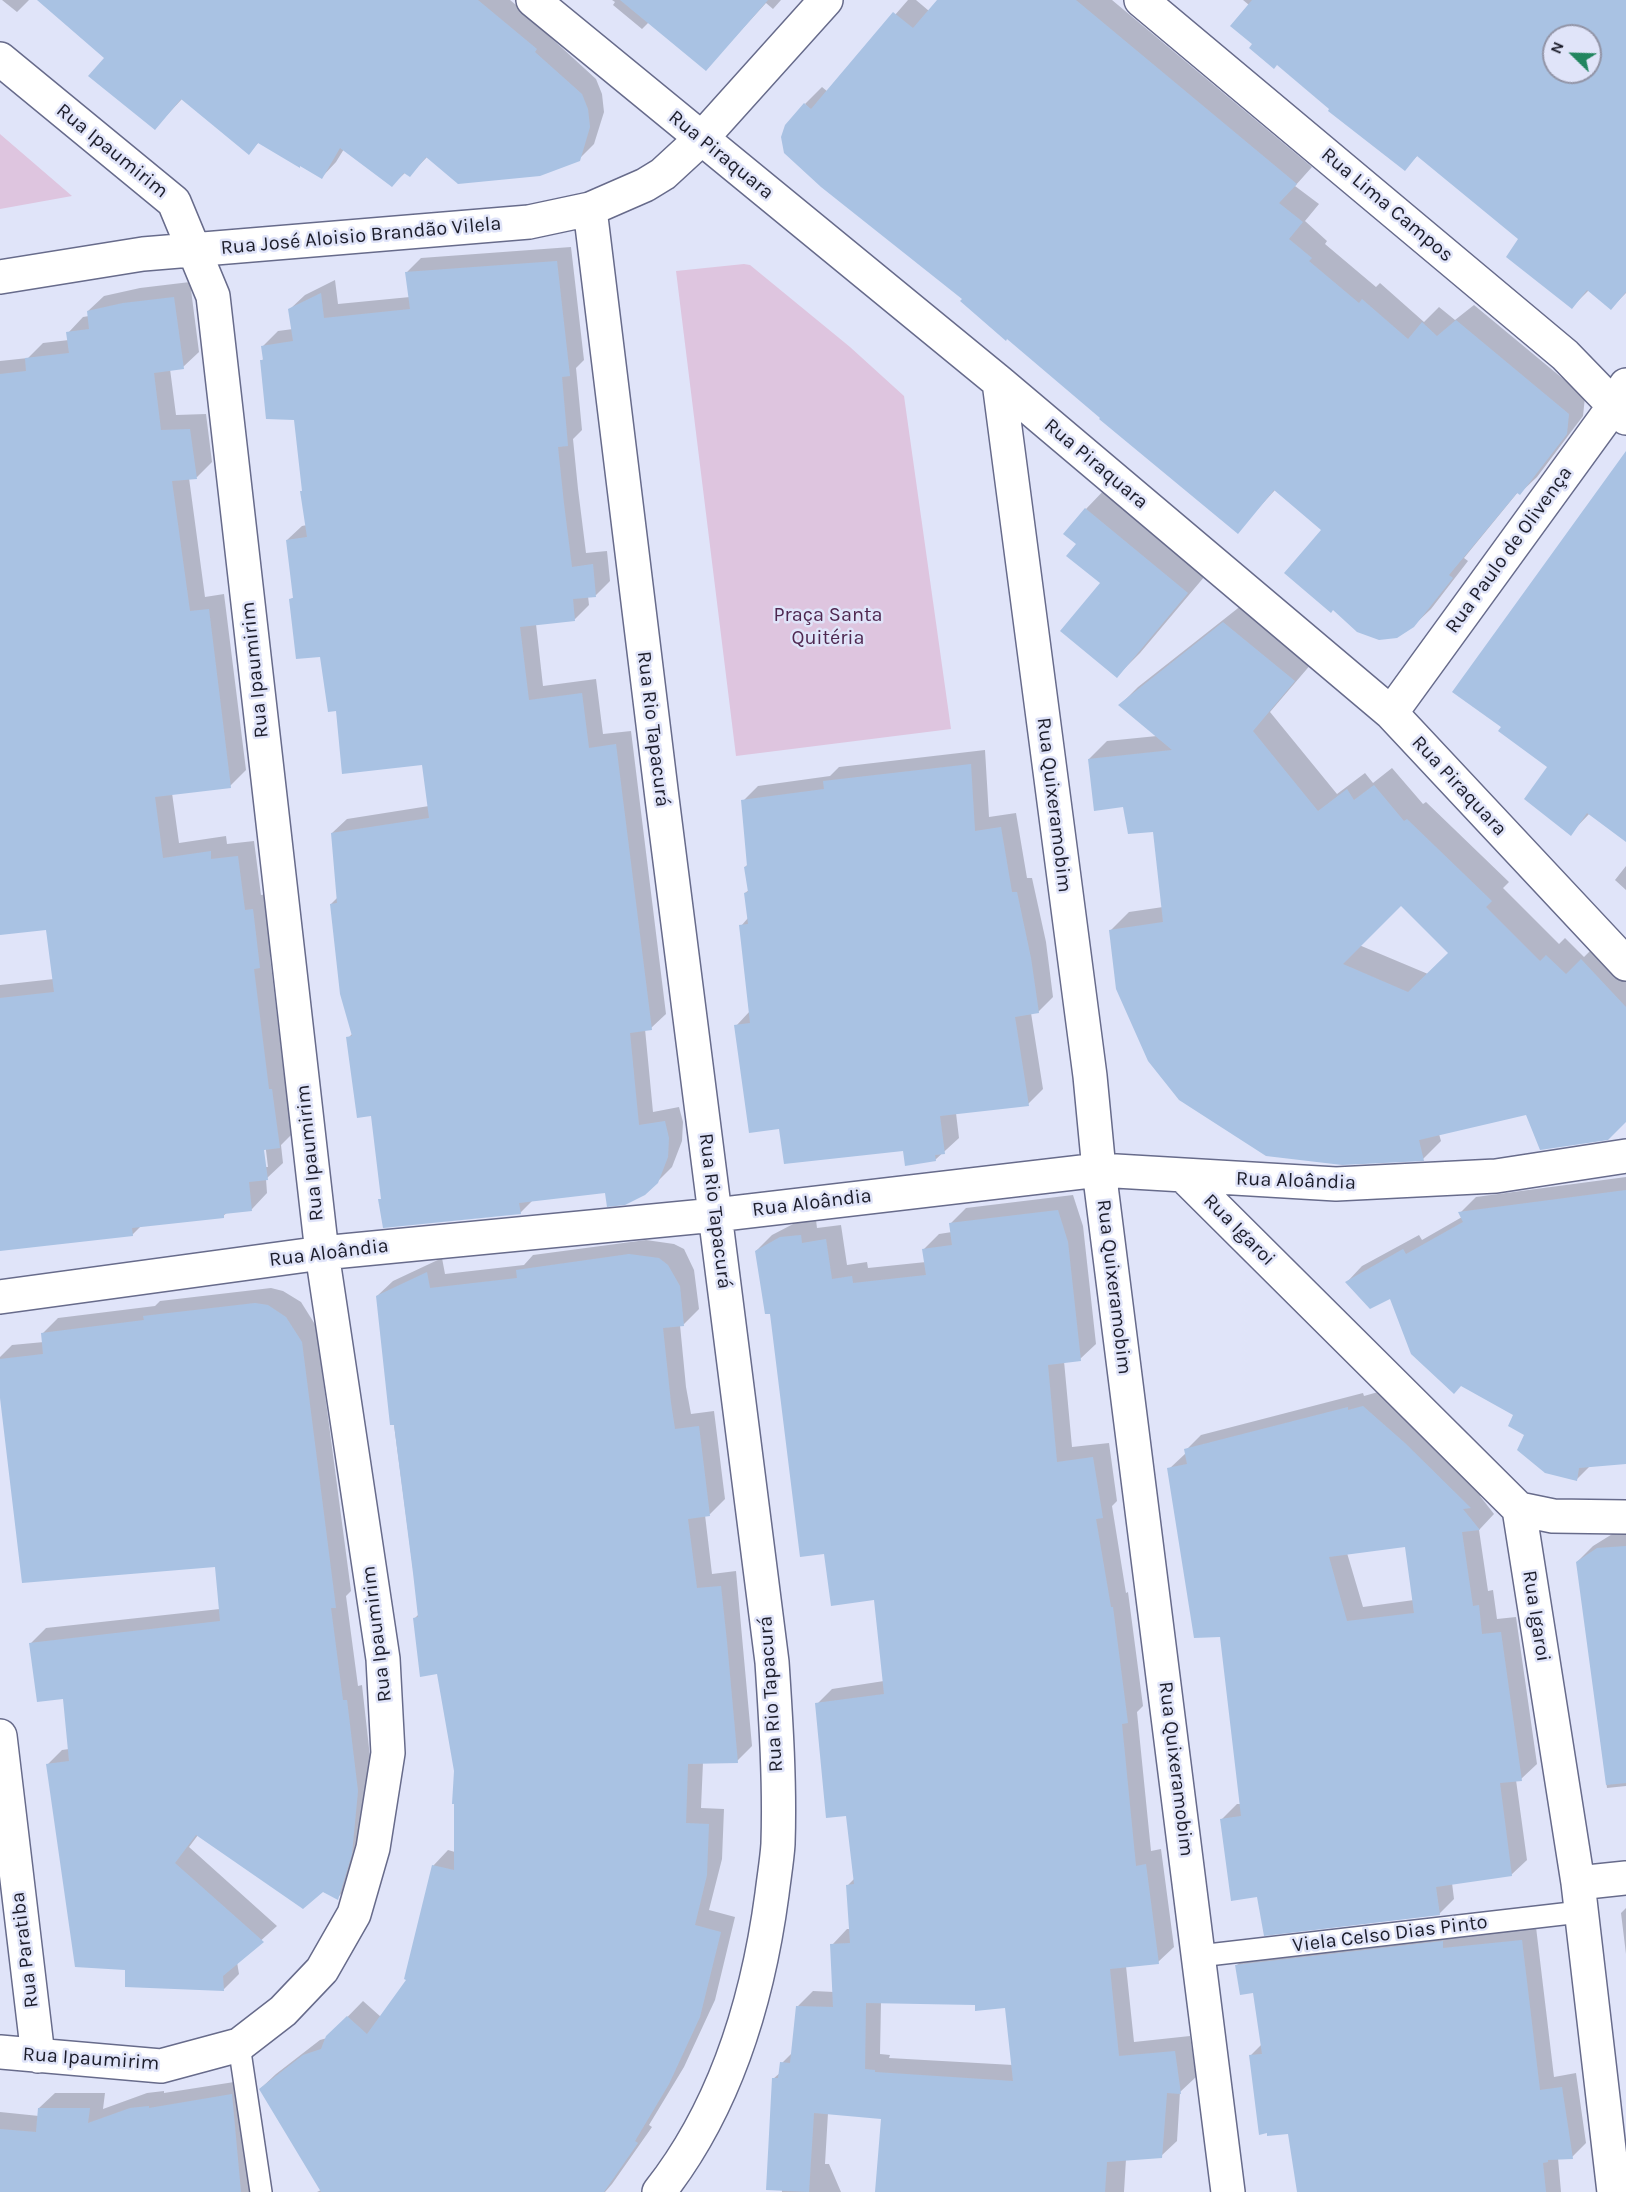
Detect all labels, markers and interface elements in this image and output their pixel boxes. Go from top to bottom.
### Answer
north arrow [1542,24,1602,84]
text: N [1546,39,1568,57]
street label: Rua Ipaumirim [51,99,173,203]
street label: Rua Piraquara [664,105,778,205]
street label: Rua Lima Campos [1316,143,1458,267]
street label: Rua José Aloisio Brandão Vilela [220,212,502,260]
street label: Rua Piraquara [1039,414,1153,514]
street label: Rua Paulo de Olivença [1440,462,1578,638]
street label: Rua Ipaumirim [236,601,274,739]
park label: Praça Santa Quitéria [773,603,883,650]
street label: Rua Rio Tapacurá [632,650,674,808]
street label: Rua Quixeramobim [1031,716,1077,894]
street label: Rua Piraquara [1406,731,1512,841]
street label: Rua Ipaumirim [291,1084,329,1222]
street label: Rua Rio Tapacurá [694,1132,736,1290]
street label: Rua Aloândia [1236,1167,1356,1195]
street label: Rua Aloândia [751,1184,873,1222]
street label: Rua Igaroi [1198,1189,1280,1271]
street label: Rua Quixeramobim [1091,1198,1137,1376]
street label: Rua Aloândia [268,1234,390,1272]
street label: Rua Ipaumirim [357,1564,397,1704]
street label: Rua Igaroi [1517,1569,1555,1663]
street label: Rua Rio Tapacurá [754,1615,788,1773]
street label: Rua Quixeramobim [1153,1680,1199,1858]
street label: Rua Paratiba [6,1891,44,2009]
street label: Viela Celso Dias Pinto [1291,1910,1489,1958]
street label: Rua Ipaumirim [22,2042,160,2076]

